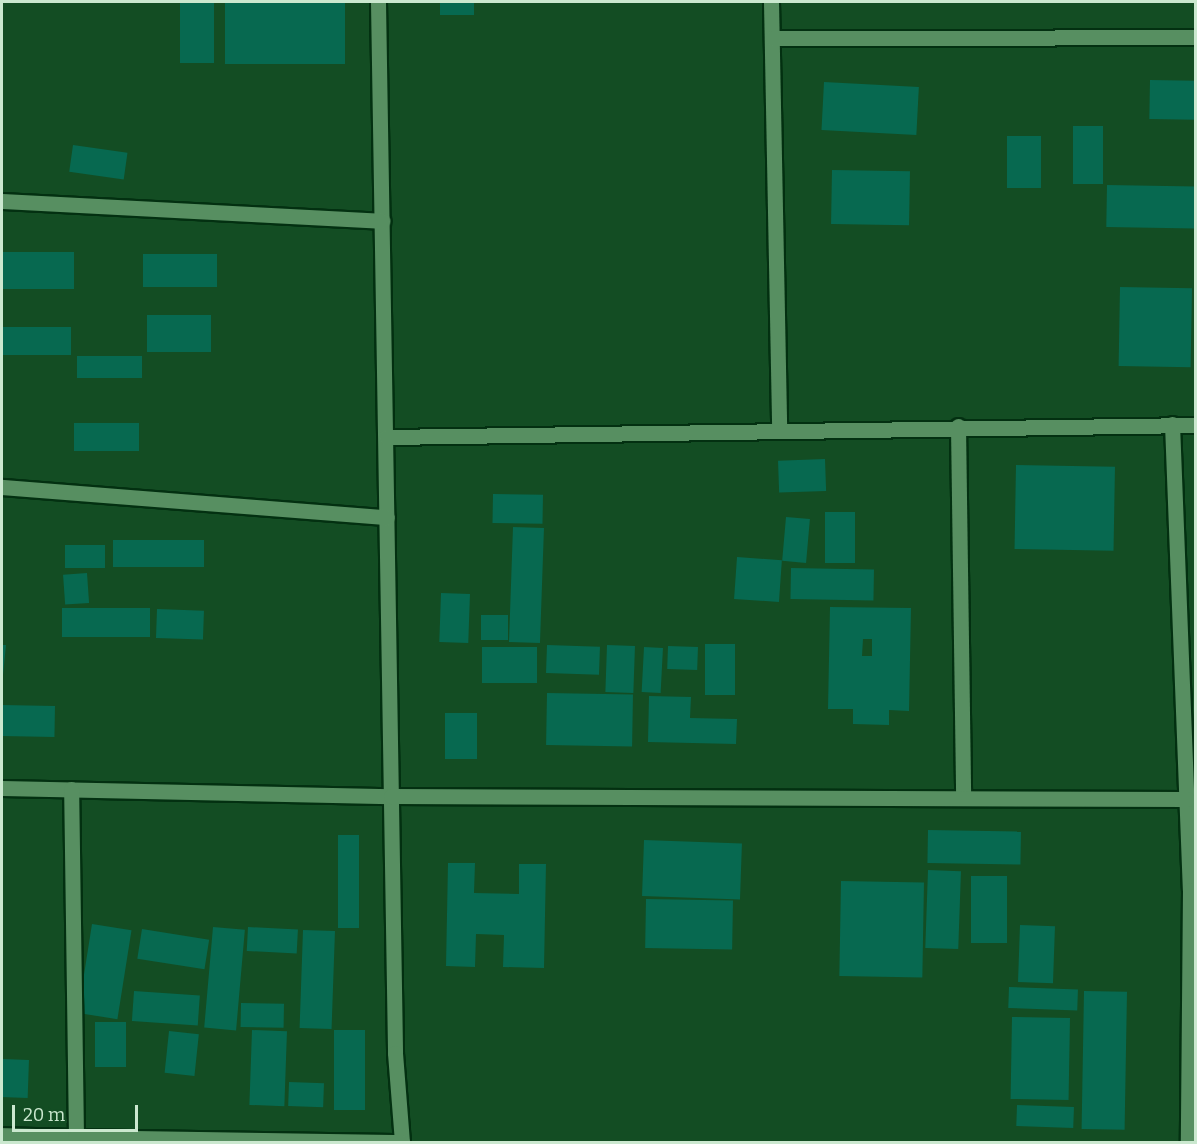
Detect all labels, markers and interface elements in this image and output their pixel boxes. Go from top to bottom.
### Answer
scale bar [15,1093,141,1131]
text: 20 m [23,1104,65,1126]

